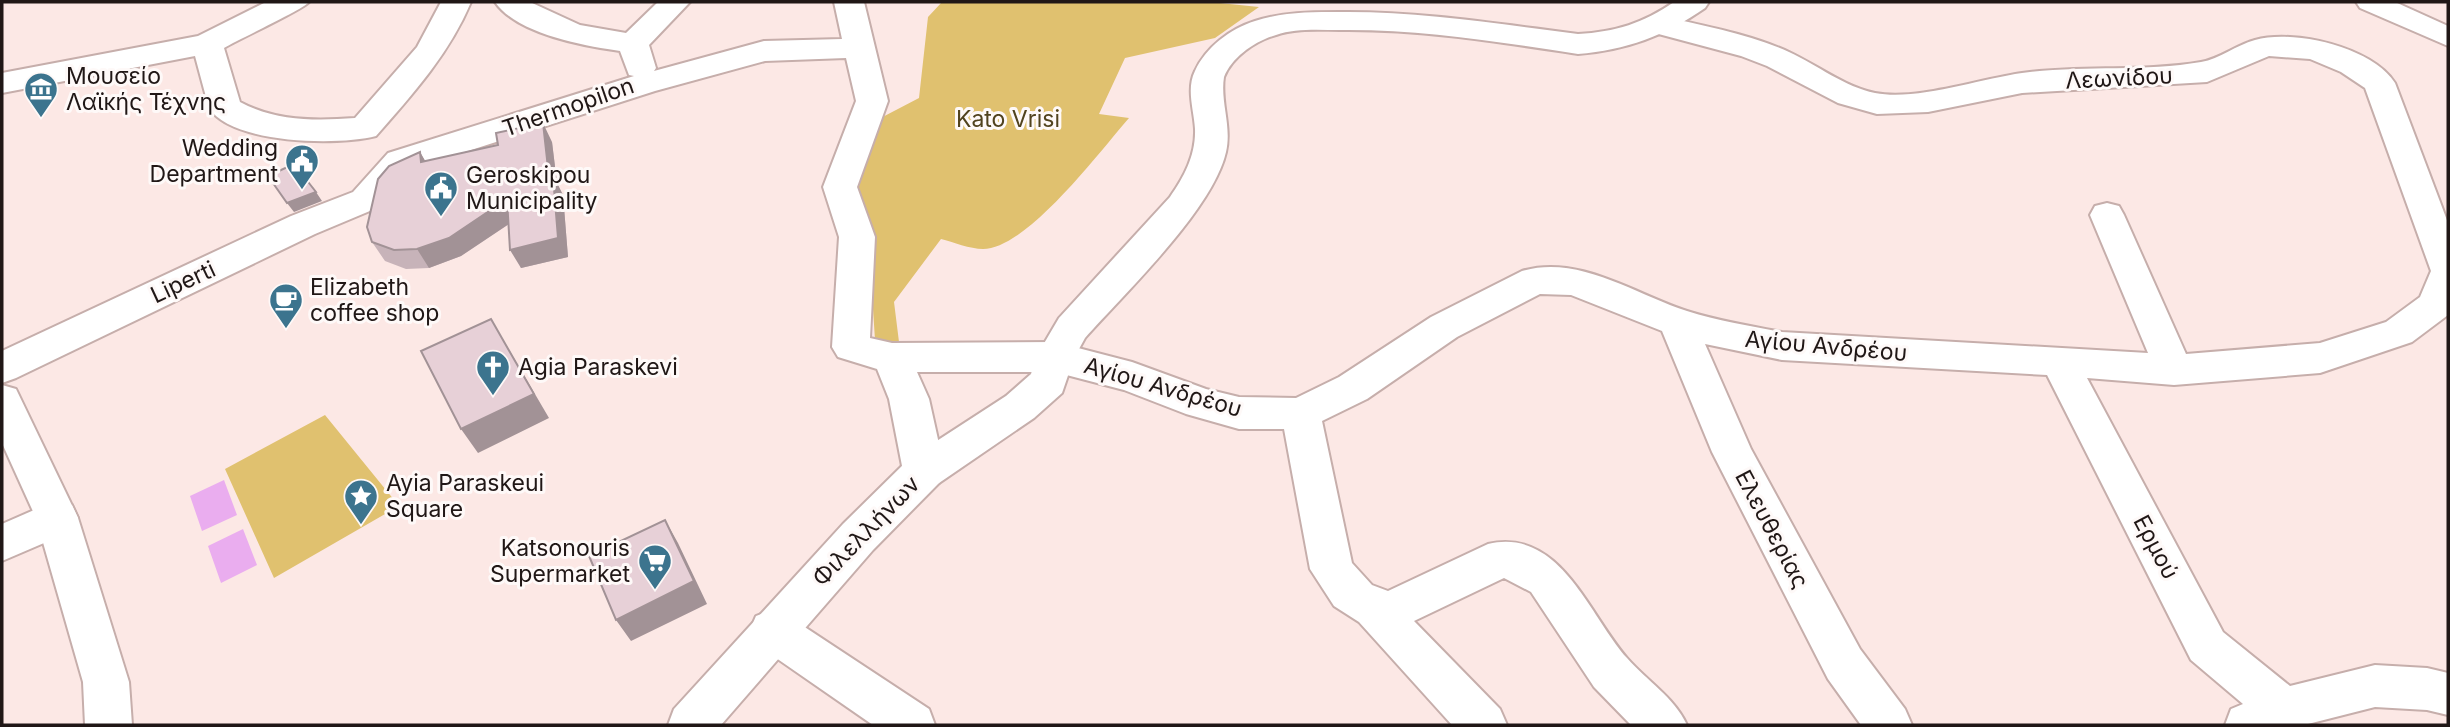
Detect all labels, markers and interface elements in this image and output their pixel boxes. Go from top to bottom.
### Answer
street label: Λεωνίδου [2065,61,2173,95]
place label: Μουσείο Λαϊκής Τέχνης [66,62,226,116]
museum icon: Μουσείο Λαϊκής Τέχνης [22,70,60,119]
street label: Thermopilon [498,71,638,143]
park label: Kato Vrisi [956,105,1060,133]
place label: Wedding Department [150,134,278,188]
public building icon: Wedding Department [283,142,321,191]
place label: Geroskipou Municipality [466,161,598,215]
public building icon: Geroskipou Municipality [422,169,460,218]
street label: Liperti [146,255,220,309]
place label: Elizabeth coffee shop [310,273,439,327]
cafe icon: Elizabeth coffee shop [267,281,305,330]
street label: Αγίου Ανδρέου [1744,325,1908,367]
church icon: Agia Paraskevi [474,348,512,397]
street label: Αγίου Ανδρέου [1081,351,1245,423]
place label: Agia Paraskevi [518,353,678,381]
street label: Ελευθερίας [1729,465,1815,593]
place label: Ayia Paraskeui Square [386,469,544,523]
street label: Φιλελλήνων [806,470,926,592]
place icon: Ayia Paraskeui Square [342,477,380,526]
street label: Ερμού [2127,510,2185,584]
place label: Katsonouris Supermarket [490,534,630,588]
supermarket icon: Katsonouris Supermarket [636,542,674,591]

